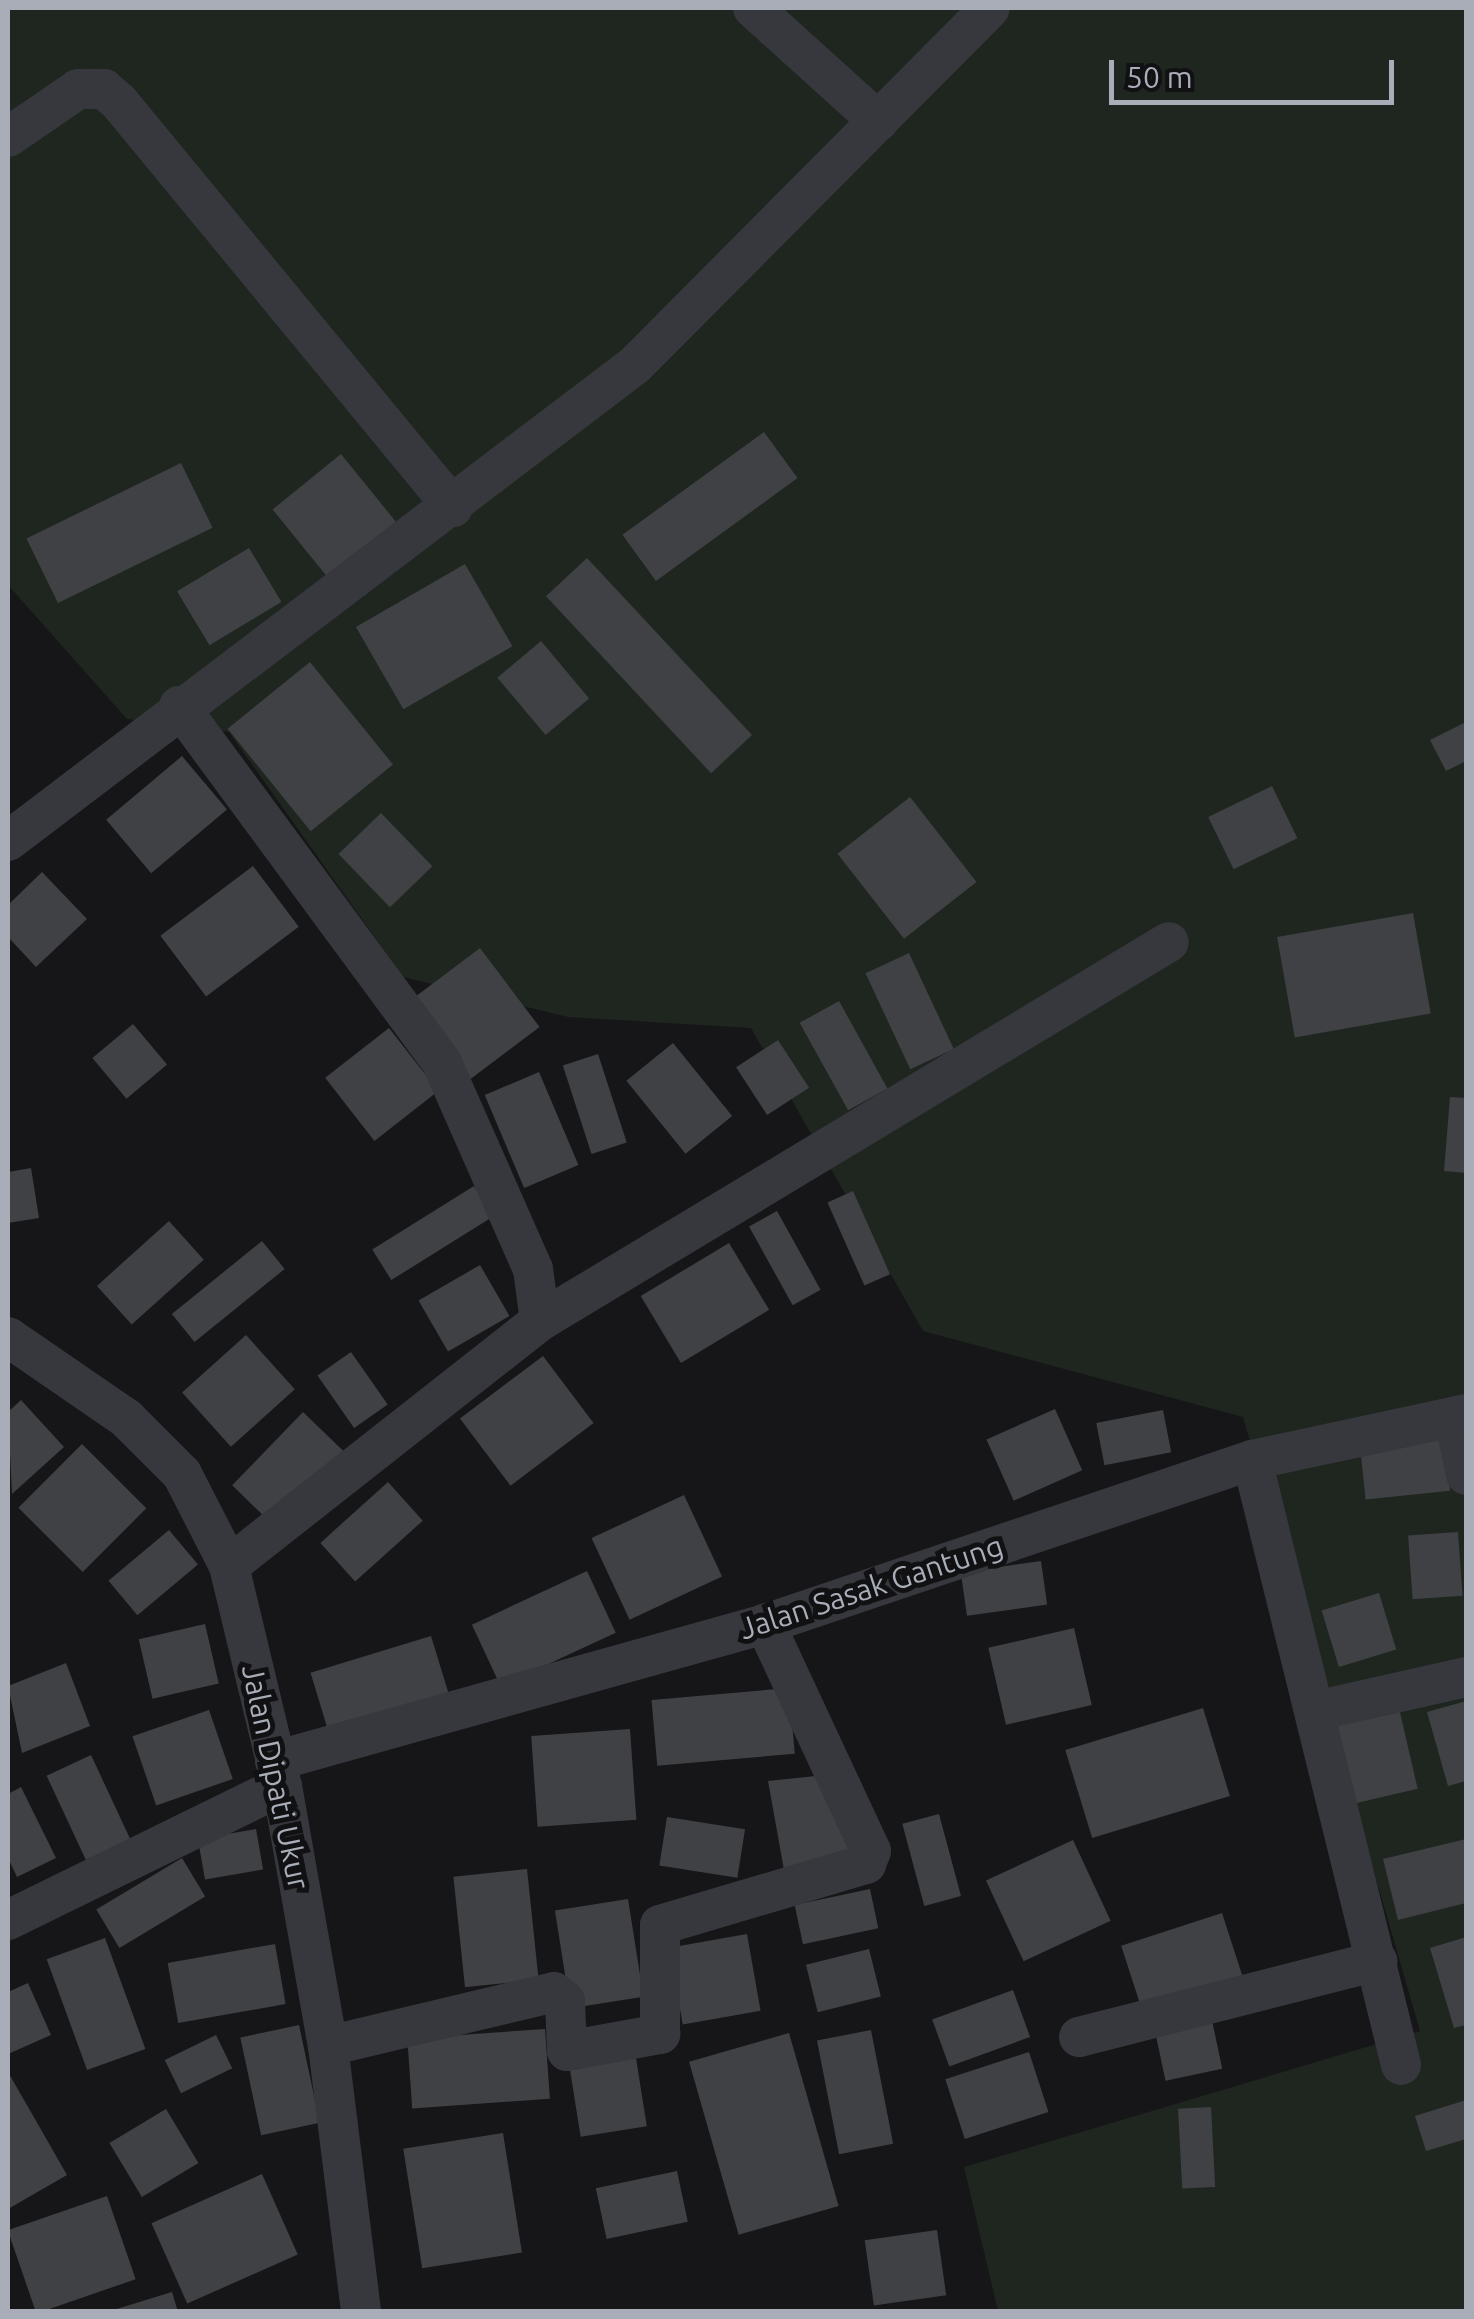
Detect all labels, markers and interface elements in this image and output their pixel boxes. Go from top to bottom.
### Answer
scale bar [1114,40,1399,102]
text: 50 m [1126,60,1193,94]
street label: Jalan Sasak Gantung [735,1527,1007,1647]
street label: Jalan Dipati Ukur [235,1661,317,1893]

